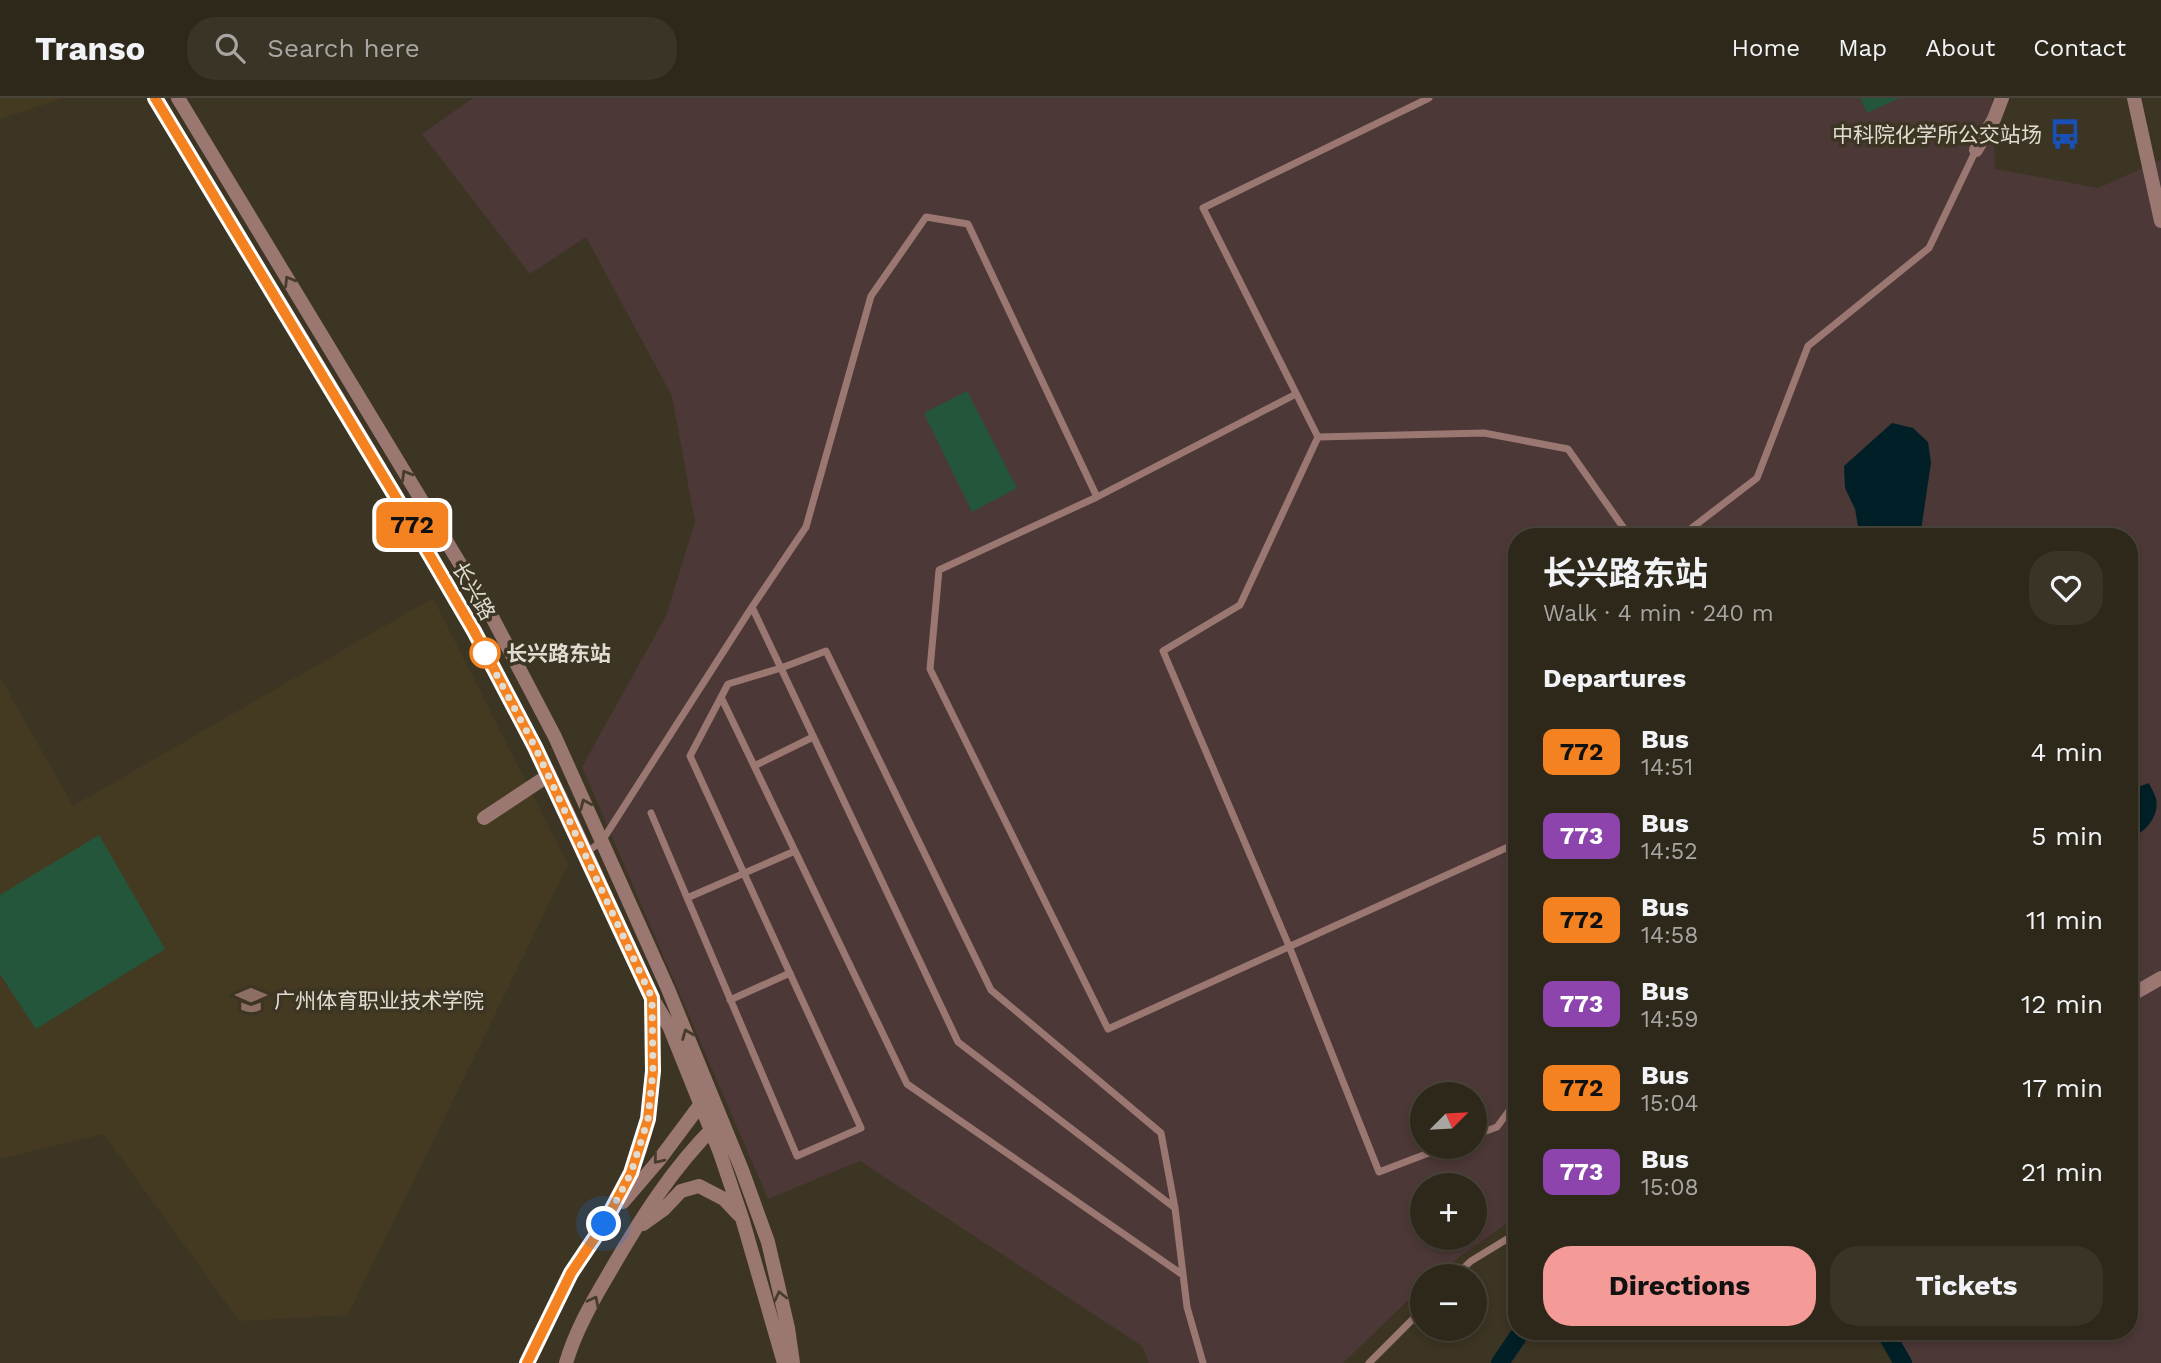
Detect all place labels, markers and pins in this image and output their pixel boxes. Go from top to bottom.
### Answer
bus stop icon: 中科院化学所公交站场 [2048,117,2082,151]
place label: 中科院化学所公交站场 [1832,122,2042,147]
marker: 长兴路东站 [470,638,500,668]
place label: 长兴路东站 [506,641,611,666]
school or university icon: 广州体育职业技术学院 [234,983,268,1017]
place label: 广州体育职业技术学院 [274,988,484,1013]

